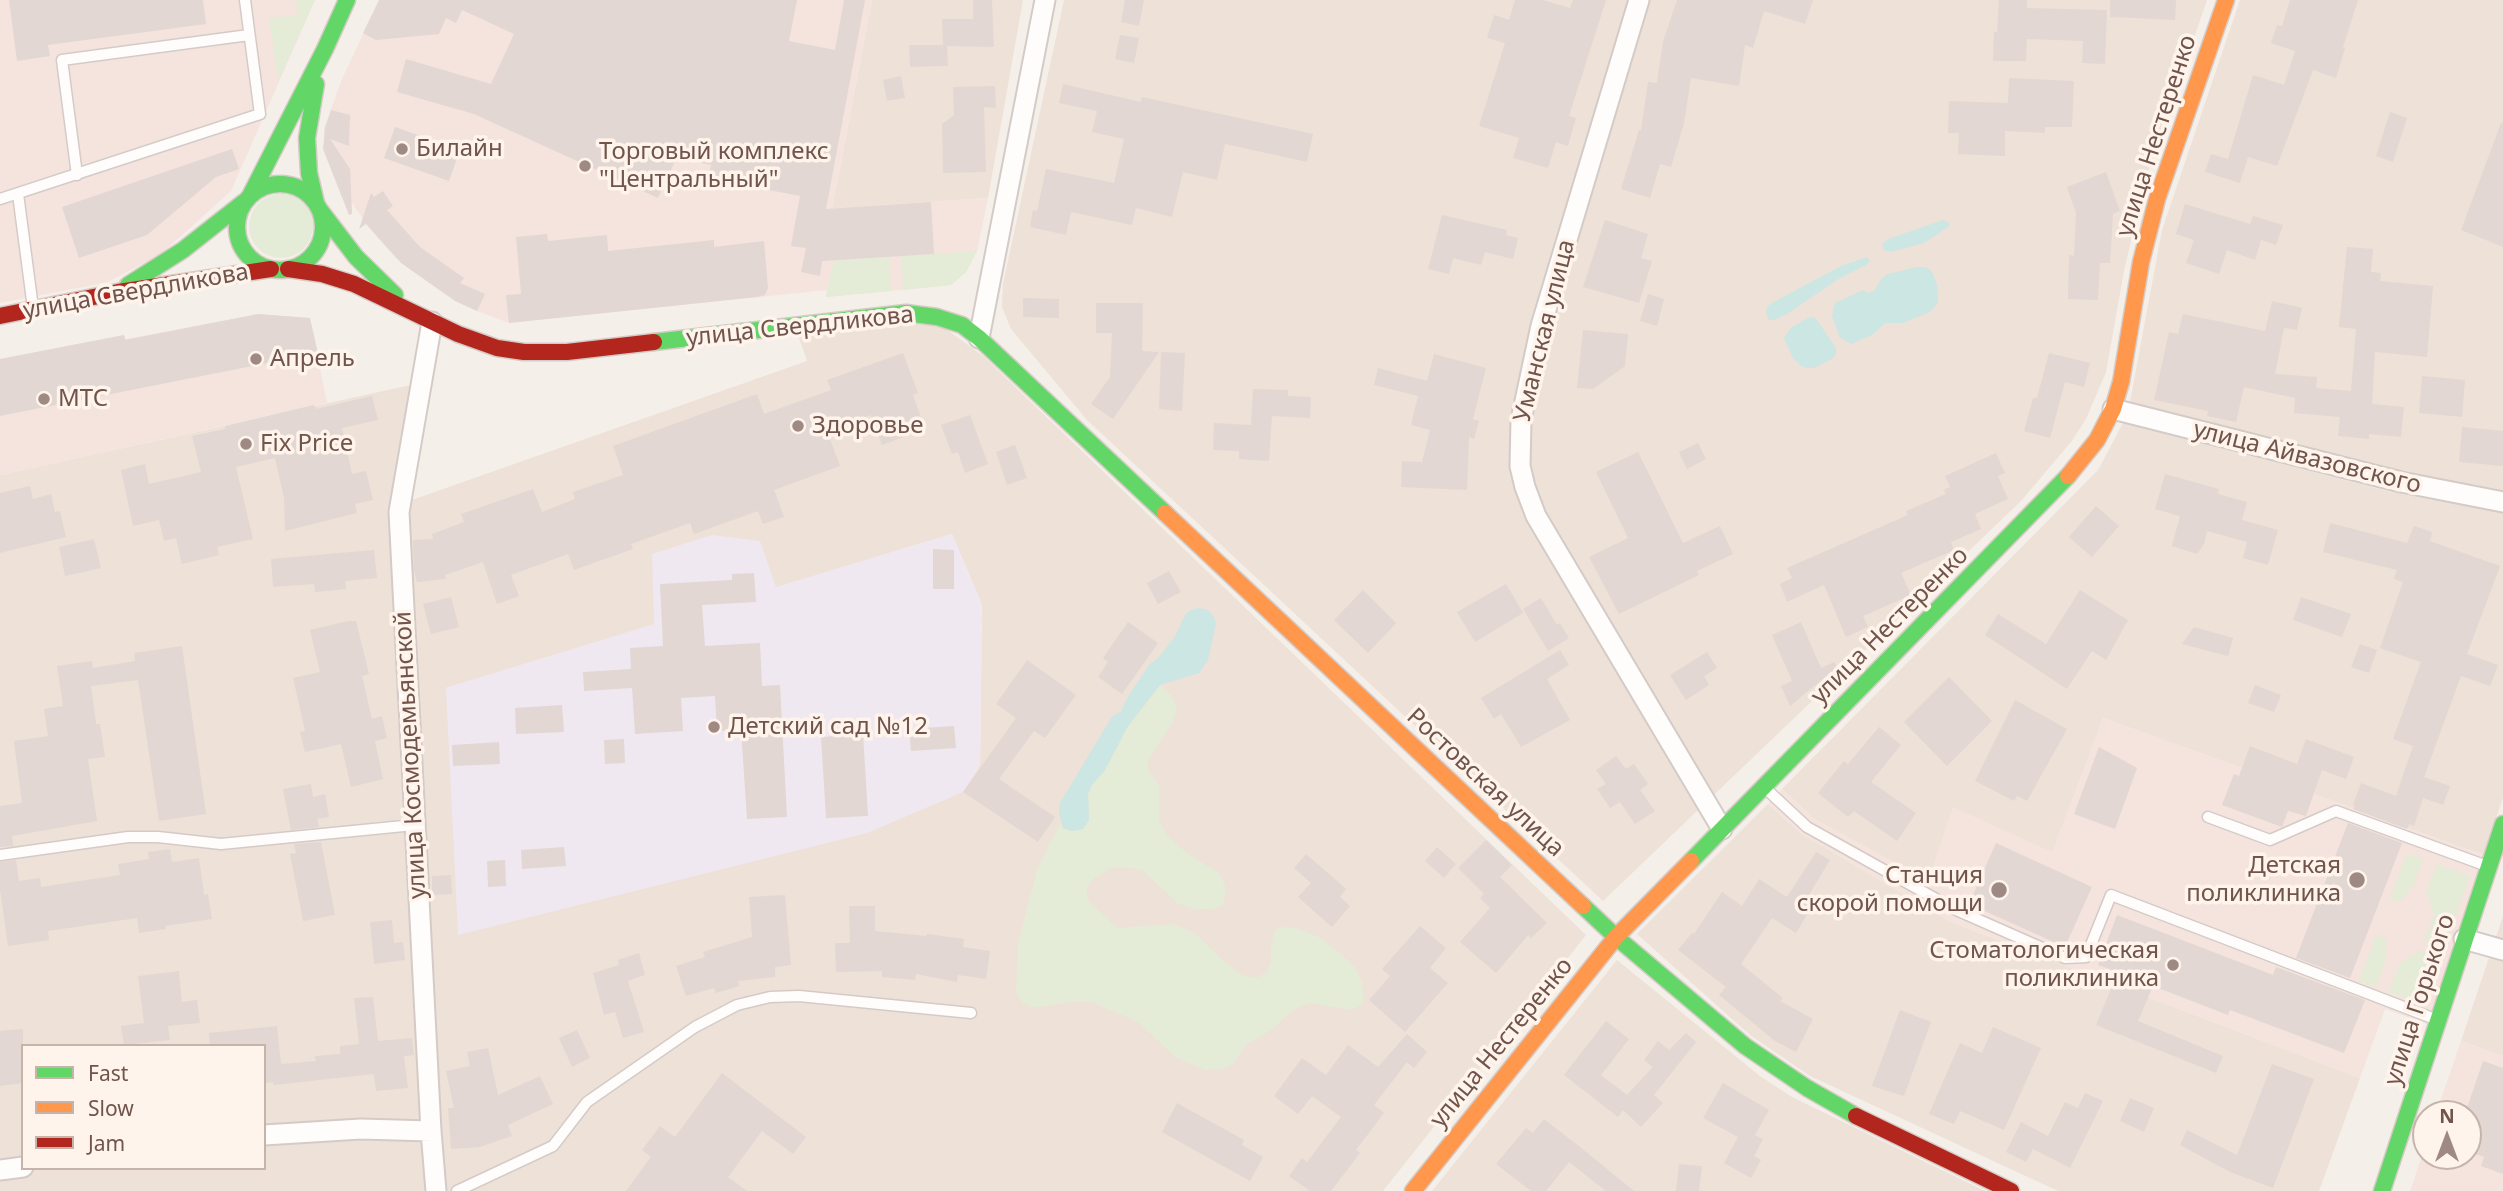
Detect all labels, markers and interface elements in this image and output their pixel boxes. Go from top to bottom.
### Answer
street label: улица Нестеренко [2111,32,2203,240]
place label: Билайн [416,135,503,163]
place label: Торговый комплекс "Центральный" [599,138,829,194]
marker: Билайн [394,141,410,157]
marker: Торговый комплекс "Центральный" [577,158,593,174]
street label: Уманская улица [1508,237,1582,425]
street label: улица Свердликова [21,258,251,326]
street label: улица Свердликова [685,301,915,353]
place label: Апрель [270,345,355,373]
marker: Апрель [248,351,264,367]
place label: МТС [58,385,108,413]
marker: МТС [36,391,52,407]
place label: Здоровье [812,412,923,440]
street label: улица Айвазовского [2190,416,2424,500]
marker: Здоровье [790,418,806,434]
place label: Fix Price [260,430,353,458]
marker: Fix Price [238,436,254,452]
street label: улица Нестеренко [1805,541,1975,711]
street label: улица Космодемьянской [389,610,433,900]
street label: Ростовская улица [1400,703,1570,863]
place label: Детский сад №12 [728,713,928,741]
marker: Детский сад №12 [706,719,722,735]
place label: Детская поликлиника [2186,852,2341,908]
place label: Станция скорой помощи [1797,862,1983,918]
marker: Детская поликлиника [2347,870,2367,890]
marker: Станция скорой помощи [1989,880,2009,900]
street label: улица Горького [2379,911,2461,1089]
place label: Стоматологическая поликлиника [1929,937,2159,993]
street label: улица Нестеренко [1425,952,1579,1134]
marker: Стоматологическая поликлиника [2165,957,2181,973]
legend [21,1044,266,1170]
text: Fast [88,1059,128,1087]
text: Slow [88,1094,134,1122]
north arrow [2412,1100,2482,1170]
text: N [2439,1103,2455,1129]
text: Jam [88,1129,125,1157]

